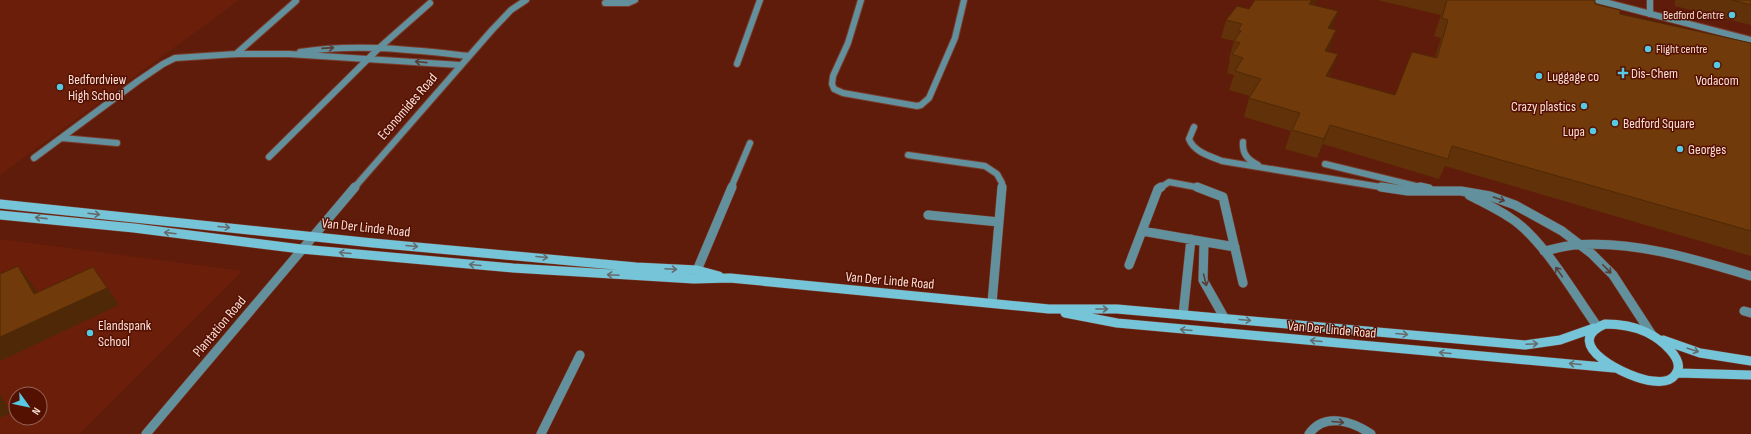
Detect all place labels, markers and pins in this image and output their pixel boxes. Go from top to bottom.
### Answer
place label: Bedford Centre [1663,8,1724,23]
marker: Bedford Centre [1727,10,1737,20]
place label: Flight centre [1656,42,1708,57]
marker: Flight centre [1643,44,1653,54]
marker: Vodacom [1712,60,1722,70]
place label: Dis-Chem [1631,65,1678,82]
place label: Luggage co [1547,68,1599,85]
marker: Dis-Chem [1618,68,1628,78]
place label: Bedfordview High School [68,71,126,104]
marker: Luggage co [1534,71,1544,81]
place label: Vodacom [1695,72,1739,89]
marker: Bedfordview High School [55,82,65,92]
place label: Crazy plastics [1511,98,1576,115]
marker: Crazy plastics [1579,101,1589,111]
place label: Bedford Square [1623,115,1695,132]
marker: Bedford Square [1610,118,1620,128]
place label: Lupa [1563,123,1585,140]
marker: Lupa [1588,126,1598,136]
place label: Georges [1688,141,1726,158]
marker: Georges [1675,144,1685,154]
place label: Elandspank School [98,317,152,350]
marker: Elandspank School [85,328,95,338]

